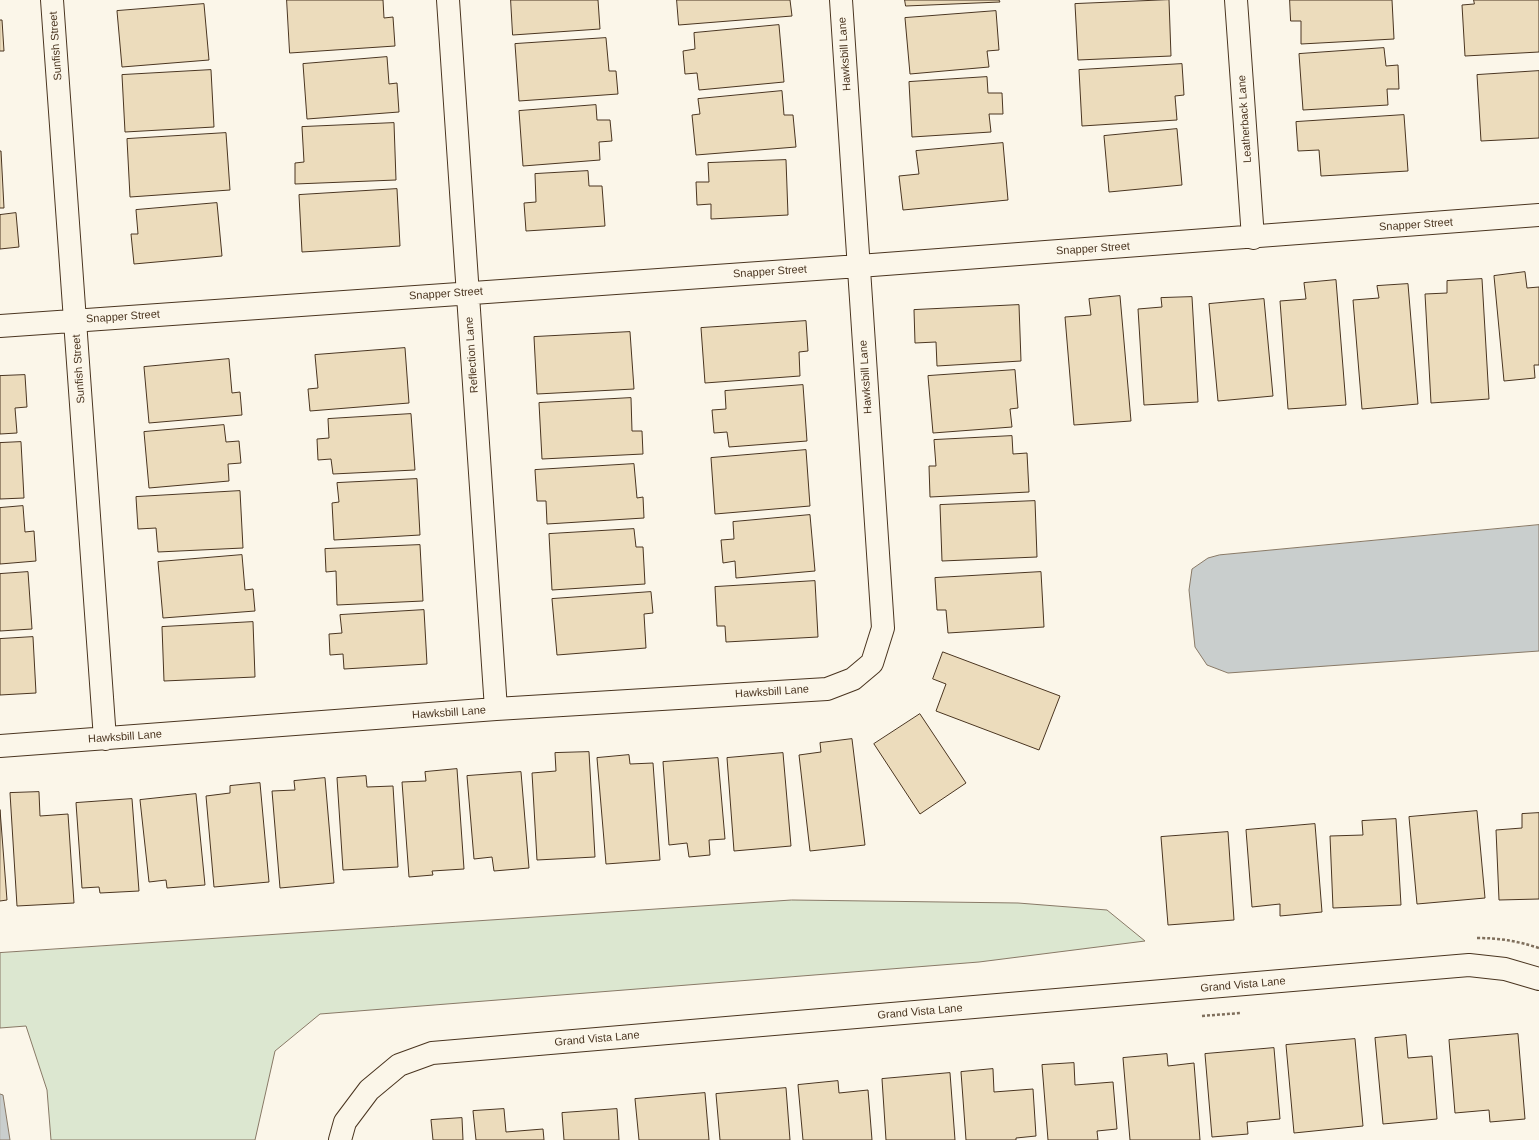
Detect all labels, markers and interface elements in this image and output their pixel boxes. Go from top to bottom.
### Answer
street label: Sunfish Street [47,11,65,81]
street label: Hawksbill Lane [836,17,854,91]
street label: Leatherback Lane [1235,75,1255,163]
street label: Snapper Street [1379,216,1453,234]
street label: Snapper Street [1056,240,1130,258]
street label: Snapper Street [733,263,807,281]
street label: Snapper Street [409,285,483,303]
street label: Snapper Street [86,308,160,326]
street label: Reflection Lane [463,316,481,394]
street label: Sunfish Street [70,334,88,404]
street label: Hawksbill Lane [857,340,875,414]
street label: Hawksbill Lane [735,683,809,701]
street label: Hawksbill Lane [412,704,486,722]
street label: Hawksbill Lane [88,728,162,746]
street label: Grand Vista Lane [1200,975,1286,995]
street label: Grand Vista Lane [877,1002,963,1022]
street label: Grand Vista Lane [554,1029,640,1049]

